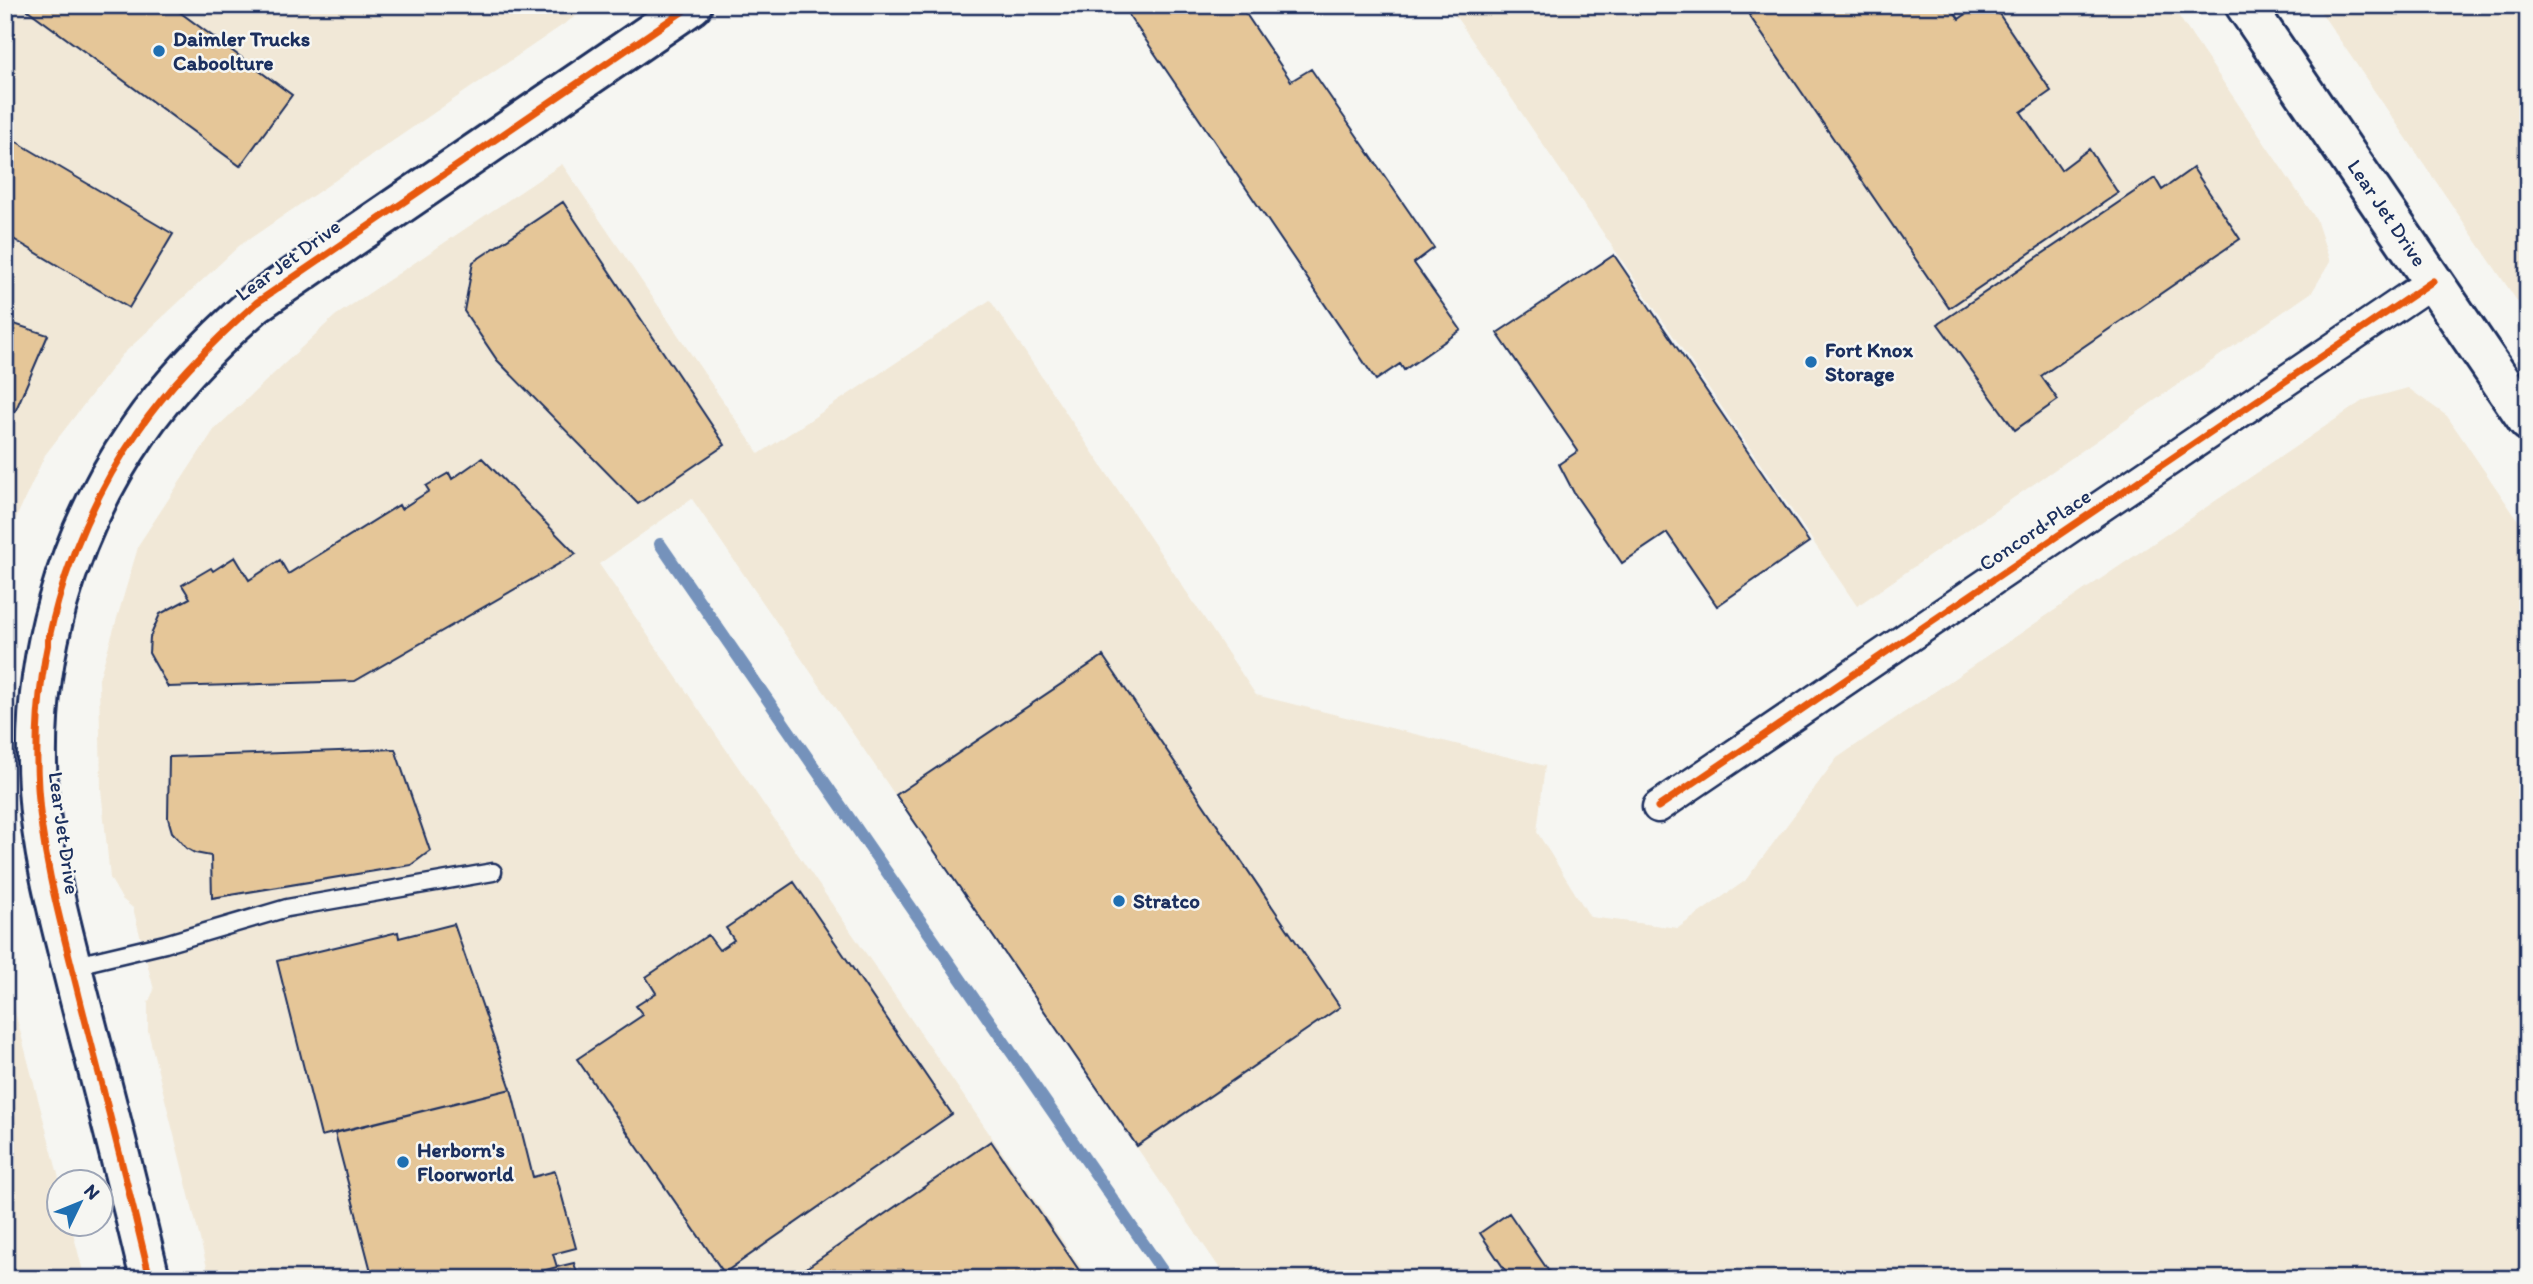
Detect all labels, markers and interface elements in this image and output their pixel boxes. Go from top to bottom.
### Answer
place label: Daimler Trucks Caboolture [173,26,310,75]
marker: Daimler Trucks Caboolture [151,43,167,59]
street label: Lear Jet Drive [2342,154,2432,271]
street label: Lear Jet Drive [230,213,345,306]
place label: Fort Knox Storage [1825,337,1913,387]
marker: Fort Knox Storage [1803,354,1819,370]
street label: Concord Place [1974,483,2095,576]
street label: Lear Jet Drive [44,770,85,896]
place label: Stratco [1133,888,1200,913]
marker: Stratco [1111,893,1127,909]
place label: Herborn's Floorworld [417,1137,514,1186]
marker: Herborn's Floorworld [395,1154,411,1170]
north arrow [46,1168,116,1238]
text: N [79,1179,105,1204]

